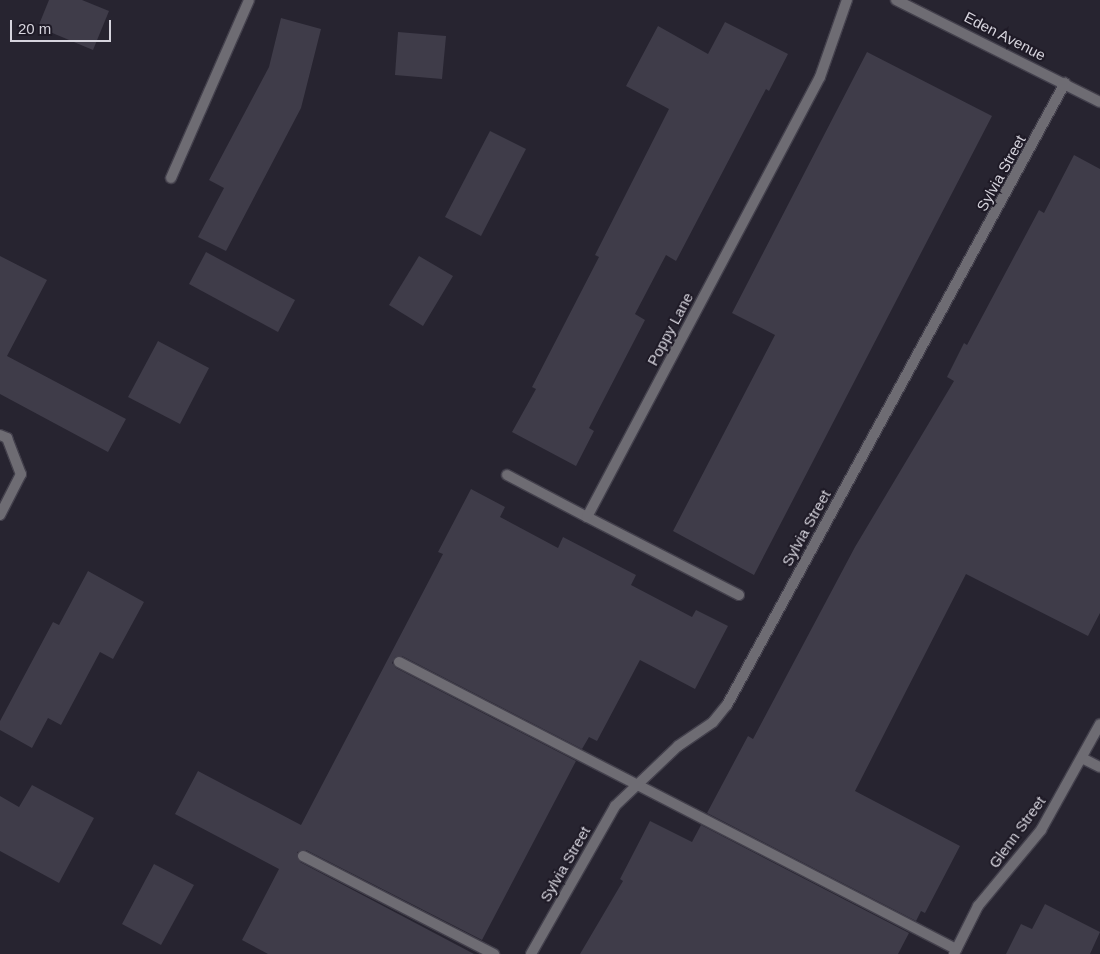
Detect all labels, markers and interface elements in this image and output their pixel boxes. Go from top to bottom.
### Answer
street label: Eden Avenue [961,8,1049,64]
scale bar [12,10,114,42]
text: 20 m [18,20,51,37]
street label: Sylvia Street [973,132,1029,214]
street label: Poppy Lane [643,289,697,369]
street label: Sylvia Street [778,487,834,569]
street label: Glenn Street [985,793,1049,871]
street label: Sylvia Street [536,823,594,905]

